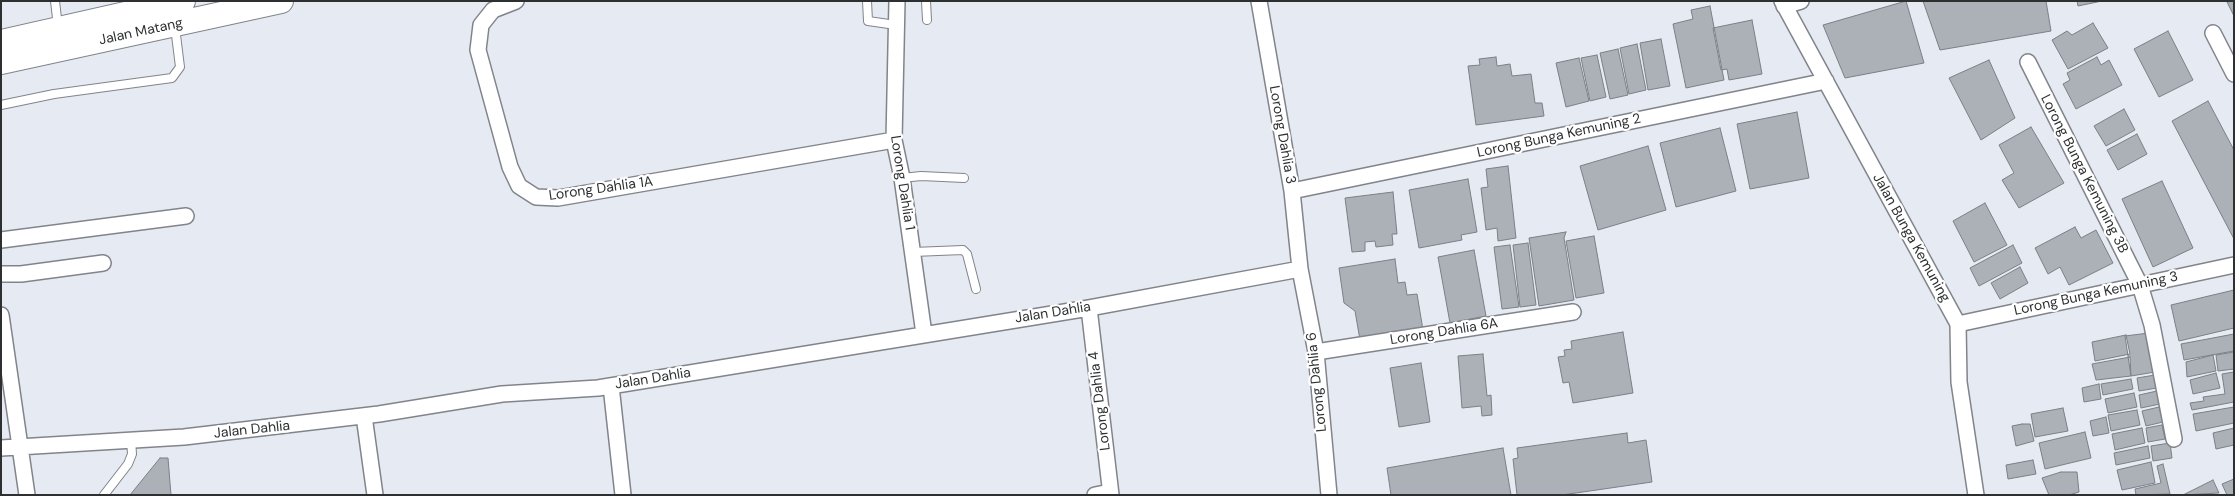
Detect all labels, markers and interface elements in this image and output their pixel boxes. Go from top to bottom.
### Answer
street label: Jalan Matang [98,15,184,49]
street label: Lorong Dahlia 3 [1265,85,1299,185]
street label: Lorong Bunga Kemuning 3B [2037,92,2131,256]
street label: Lorong Bunga Kemuning 2 [1476,110,1642,162]
street label: Lorong Dahlia 1 [886,134,918,232]
street label: Jalan Bunga Kemuning [1869,171,1953,305]
street label: Lorong Dahlia 1A [548,173,654,205]
street label: Lorong Bunga Kemuning 3 [2012,268,2180,320]
street label: Jalan Dahlia [1014,299,1092,327]
street label: Lorong Dahlia 6A [1389,315,1499,349]
street label: Lorong Dahlia 6 [1303,331,1331,433]
street label: Lorong Dahlia 4 [1086,350,1114,452]
street label: Jalan Dahlia [614,365,692,393]
street label: Jalan Dahlia [213,418,291,442]

